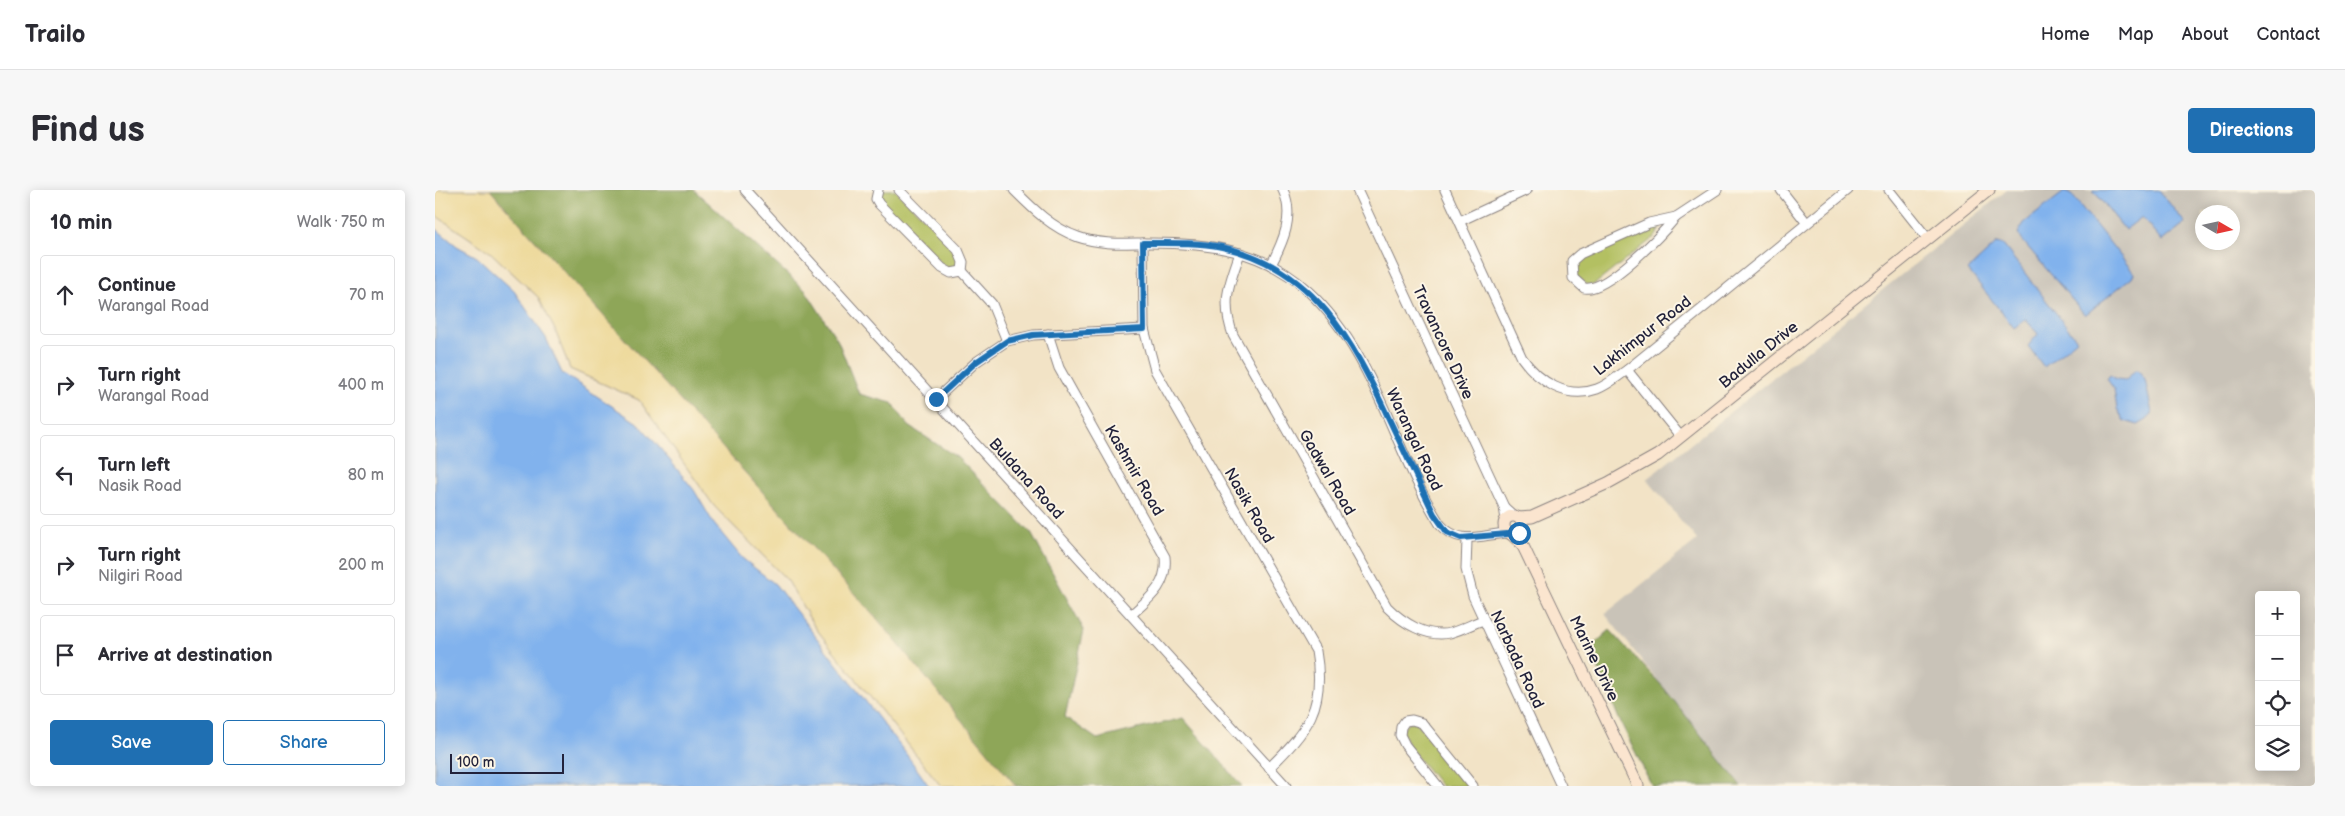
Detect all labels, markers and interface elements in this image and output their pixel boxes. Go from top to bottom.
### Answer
text: Trailo [25,20,85,49]
text: Home [2041,24,2090,45]
text: Map [2118,24,2154,45]
text: About [2182,24,2229,45]
text: Contact [2257,24,2320,45]
button: Directions [2188,108,2315,153]
text: Find us [30,109,145,152]
north arrow [2195,205,2240,250]
text: 10 min [50,210,112,235]
text: Walk · 750 m [297,213,385,232]
text: Continue [98,274,176,297]
icon: ahead [51,281,79,309]
street label: Travancore Drive [1408,283,1478,403]
text: 70 m [349,286,384,305]
street label: Lakhimpur Road [1590,292,1695,380]
text: Warangal Road [98,297,209,316]
street label: Badulla Drive [1716,317,1803,393]
text: Turn right [98,364,181,387]
icon: right [51,371,79,399]
text: 400 m [338,376,384,395]
street label: Warangal Road [1382,385,1446,494]
text: Warangal Road [98,387,209,406]
route end [925,388,948,411]
street label: Kashmir Road [1100,422,1167,520]
street label: Gadwal Road [1295,426,1359,519]
street label: Buldana Road [984,435,1067,523]
text: Turn left [98,454,170,477]
icon: left [51,461,79,489]
street label: Nasik Road [1220,465,1278,547]
text: 80 m [348,466,384,485]
text: Nasik Road [98,477,182,496]
route start [1508,522,1531,545]
text: Turn right [98,544,181,567]
icon: right [51,551,79,579]
text: 200 m [338,556,384,575]
text: Nilgiri Road [98,567,183,586]
map controls [2255,591,2300,771]
button: + [2255,591,2300,636]
street label: Narbada Road [1486,608,1548,712]
street label: Marine Drive [1565,613,1623,705]
button: − [2255,636,2300,681]
icon: arrive [51,641,79,669]
text: Arrive at destination [98,644,273,667]
button: locate [2255,681,2300,726]
button: Save [50,720,213,765]
button: Share [223,720,385,765]
button: layers [2255,726,2300,771]
scale bar [450,751,564,774]
text: 100 m [457,754,494,771]

